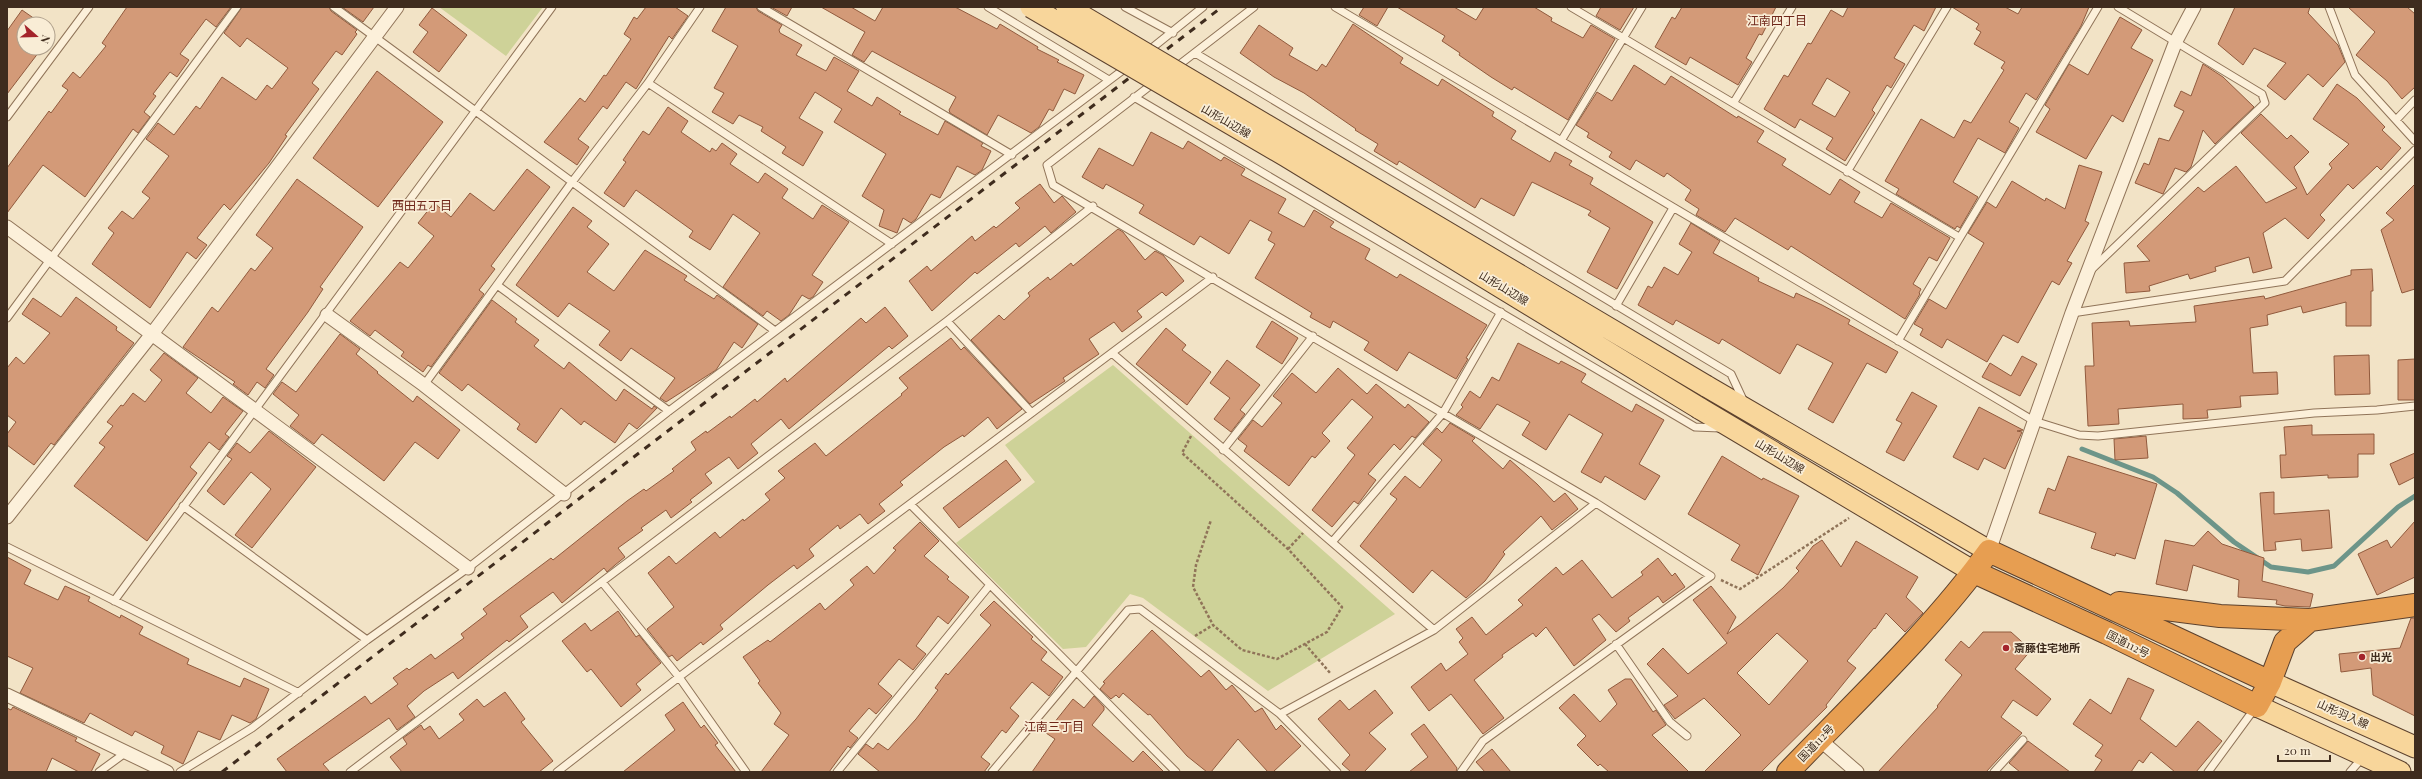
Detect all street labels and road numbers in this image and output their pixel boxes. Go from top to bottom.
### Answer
street label: 山形山辺線 [1199,100,1254,141]
street label: 山形山辺線 [1477,267,1532,308]
street label: 山形山辺線 [1753,435,1808,476]
street label: 国道112号 [2104,626,2152,661]
street label: 山形羽入線 [2315,696,2371,732]
street label: 国道112号 [1794,721,1837,765]

